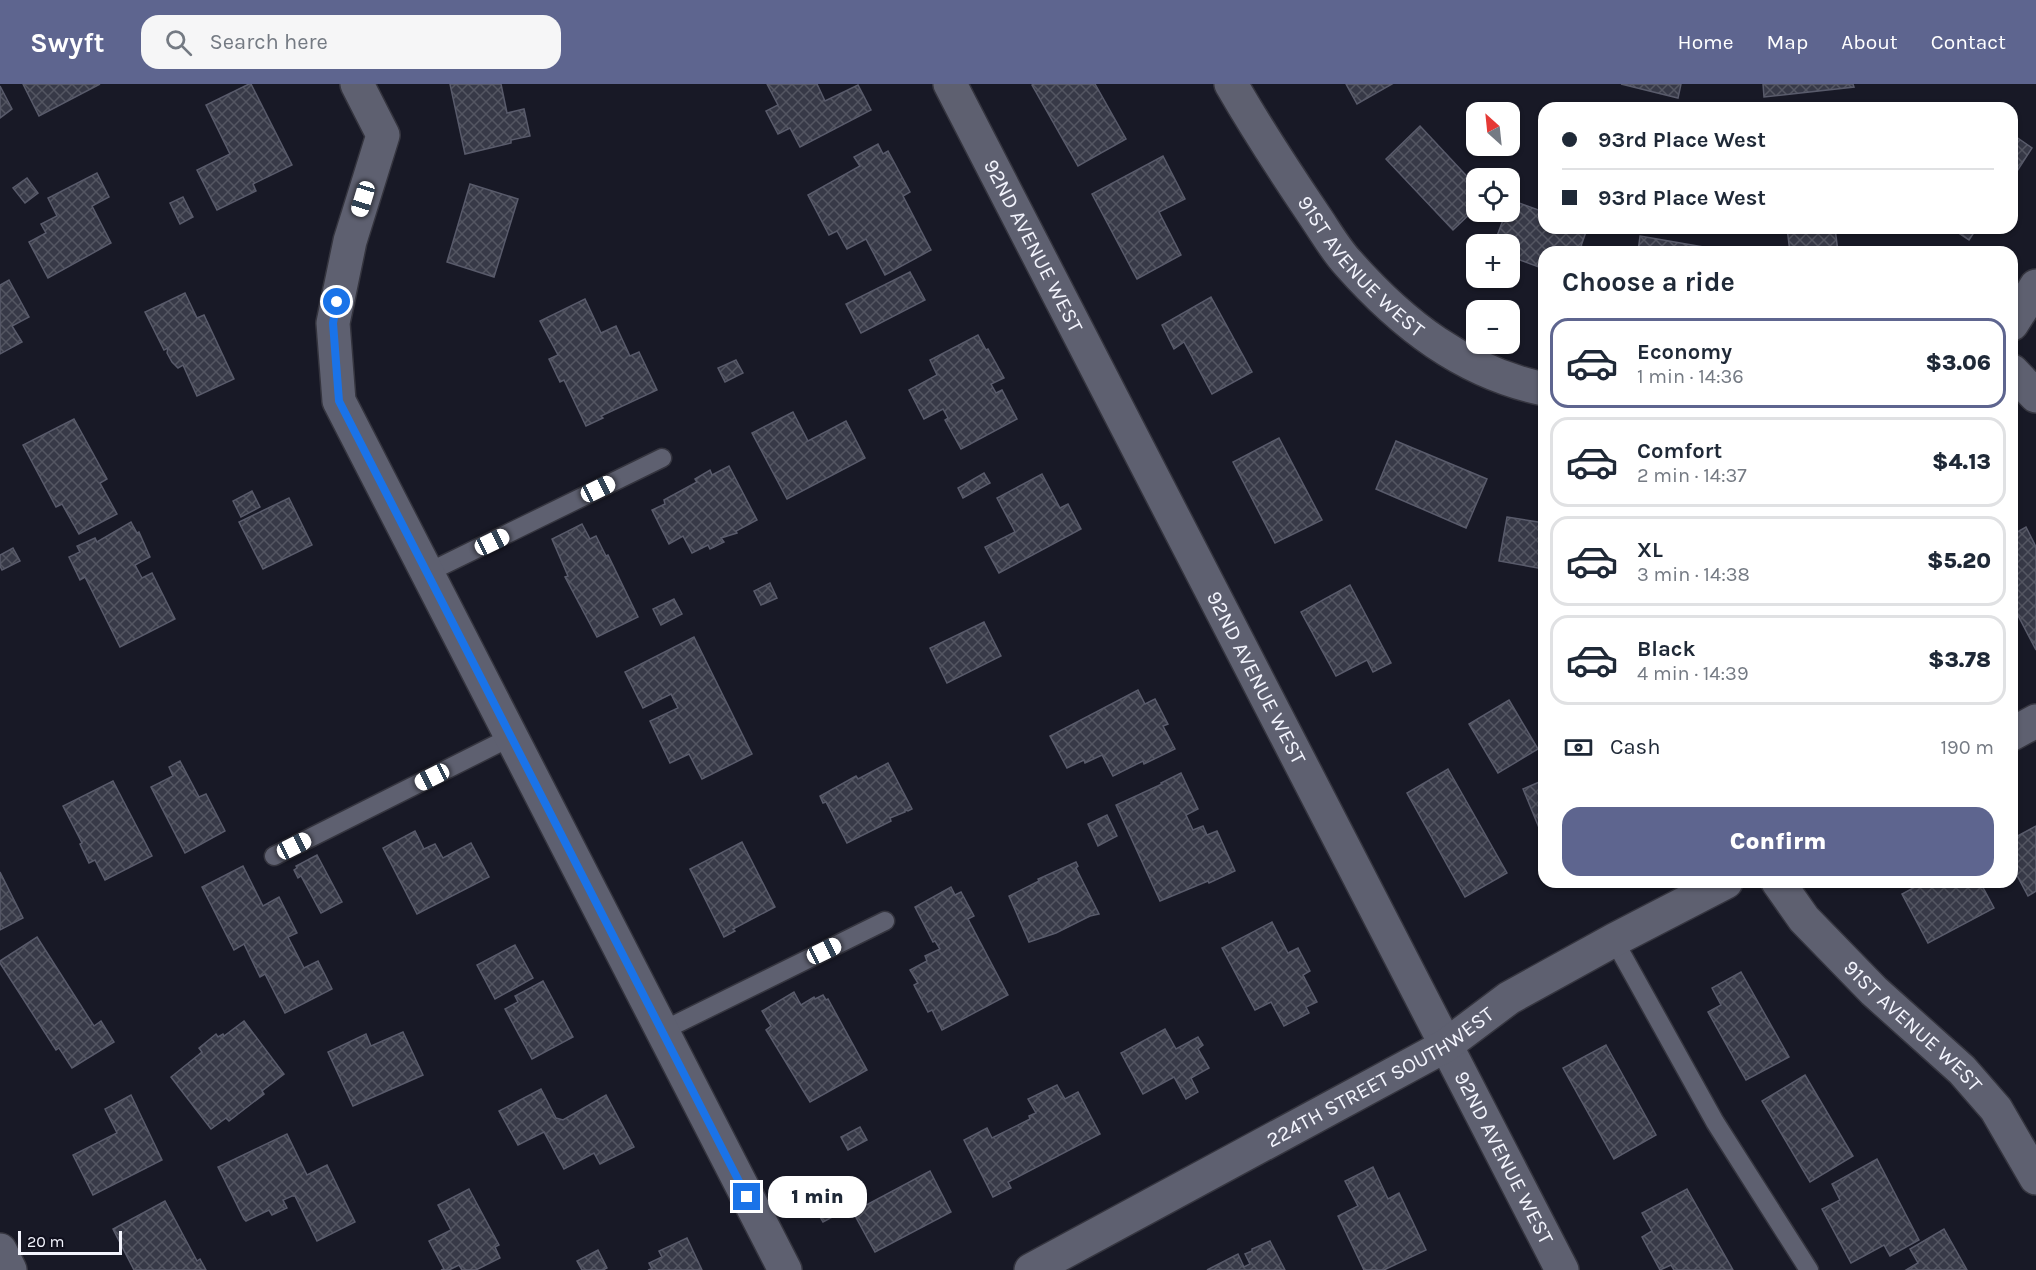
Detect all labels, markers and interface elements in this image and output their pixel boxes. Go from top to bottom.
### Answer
search box [141,15,561,69]
text: Swyft [30,26,105,59]
icon: search [162,26,195,59]
text: Search here [210,29,328,55]
text: Home [1678,30,1734,54]
text: Map [1767,30,1808,54]
text: About [1841,30,1898,54]
text: Contact [1931,30,2006,54]
north arrow [1466,102,1520,156]
map controls [1466,102,1520,354]
text: 93rd Place West [1598,127,1766,153]
street label: 92ND AVENUE WEST [979,155,1088,337]
button: locate [1466,168,1520,222]
car [349,179,377,219]
text: 93rd Place West [1598,185,1766,211]
street label: 91ST AVENUE WEST [1292,191,1430,342]
button: + [1466,234,1520,288]
text: Choose a ride [1562,266,1735,298]
route start [323,288,350,315]
button: − [1466,300,1520,354]
icon: car [1565,336,1619,390]
text: Economy [1637,339,1732,365]
text: $3.06 [1926,350,1991,376]
text: 1 min · 14:36 [1637,365,1744,388]
icon: car [1565,435,1619,489]
text: Comfort [1637,438,1722,464]
text: $4.13 [1932,449,1991,475]
text: 2 min · 14:37 [1637,464,1747,487]
car [578,473,618,505]
car [472,526,512,558]
icon: car [1565,534,1619,588]
text: XL [1637,537,1663,563]
text: $5.20 [1927,548,1991,574]
text: 3 min · 14:38 [1637,563,1750,586]
street label: 92ND AVENUE WEST [1202,587,1311,769]
icon: car [1565,633,1619,687]
text: Black [1637,636,1696,662]
text: $3.78 [1928,647,1991,673]
text: 4 min · 14:39 [1637,662,1749,685]
icon: cash [1562,731,1595,764]
text: Cash [1610,734,1660,760]
text: 190 m [1940,736,1994,759]
car [412,761,452,793]
button: Confirm [1562,807,1994,876]
car [274,830,314,862]
car [804,935,844,967]
street label: 91ST AVENUE WEST [1839,955,1988,1097]
street label: 224TH STREET SOUTHWEST [1262,1001,1499,1152]
street label: 92ND AVENUE WEST [1449,1067,1559,1248]
callout: 1 min [768,1176,867,1218]
route end [733,1183,760,1210]
text: 1 min [791,1185,844,1208]
scale bar [18,1228,122,1256]
text: 20 m [27,1232,65,1251]

